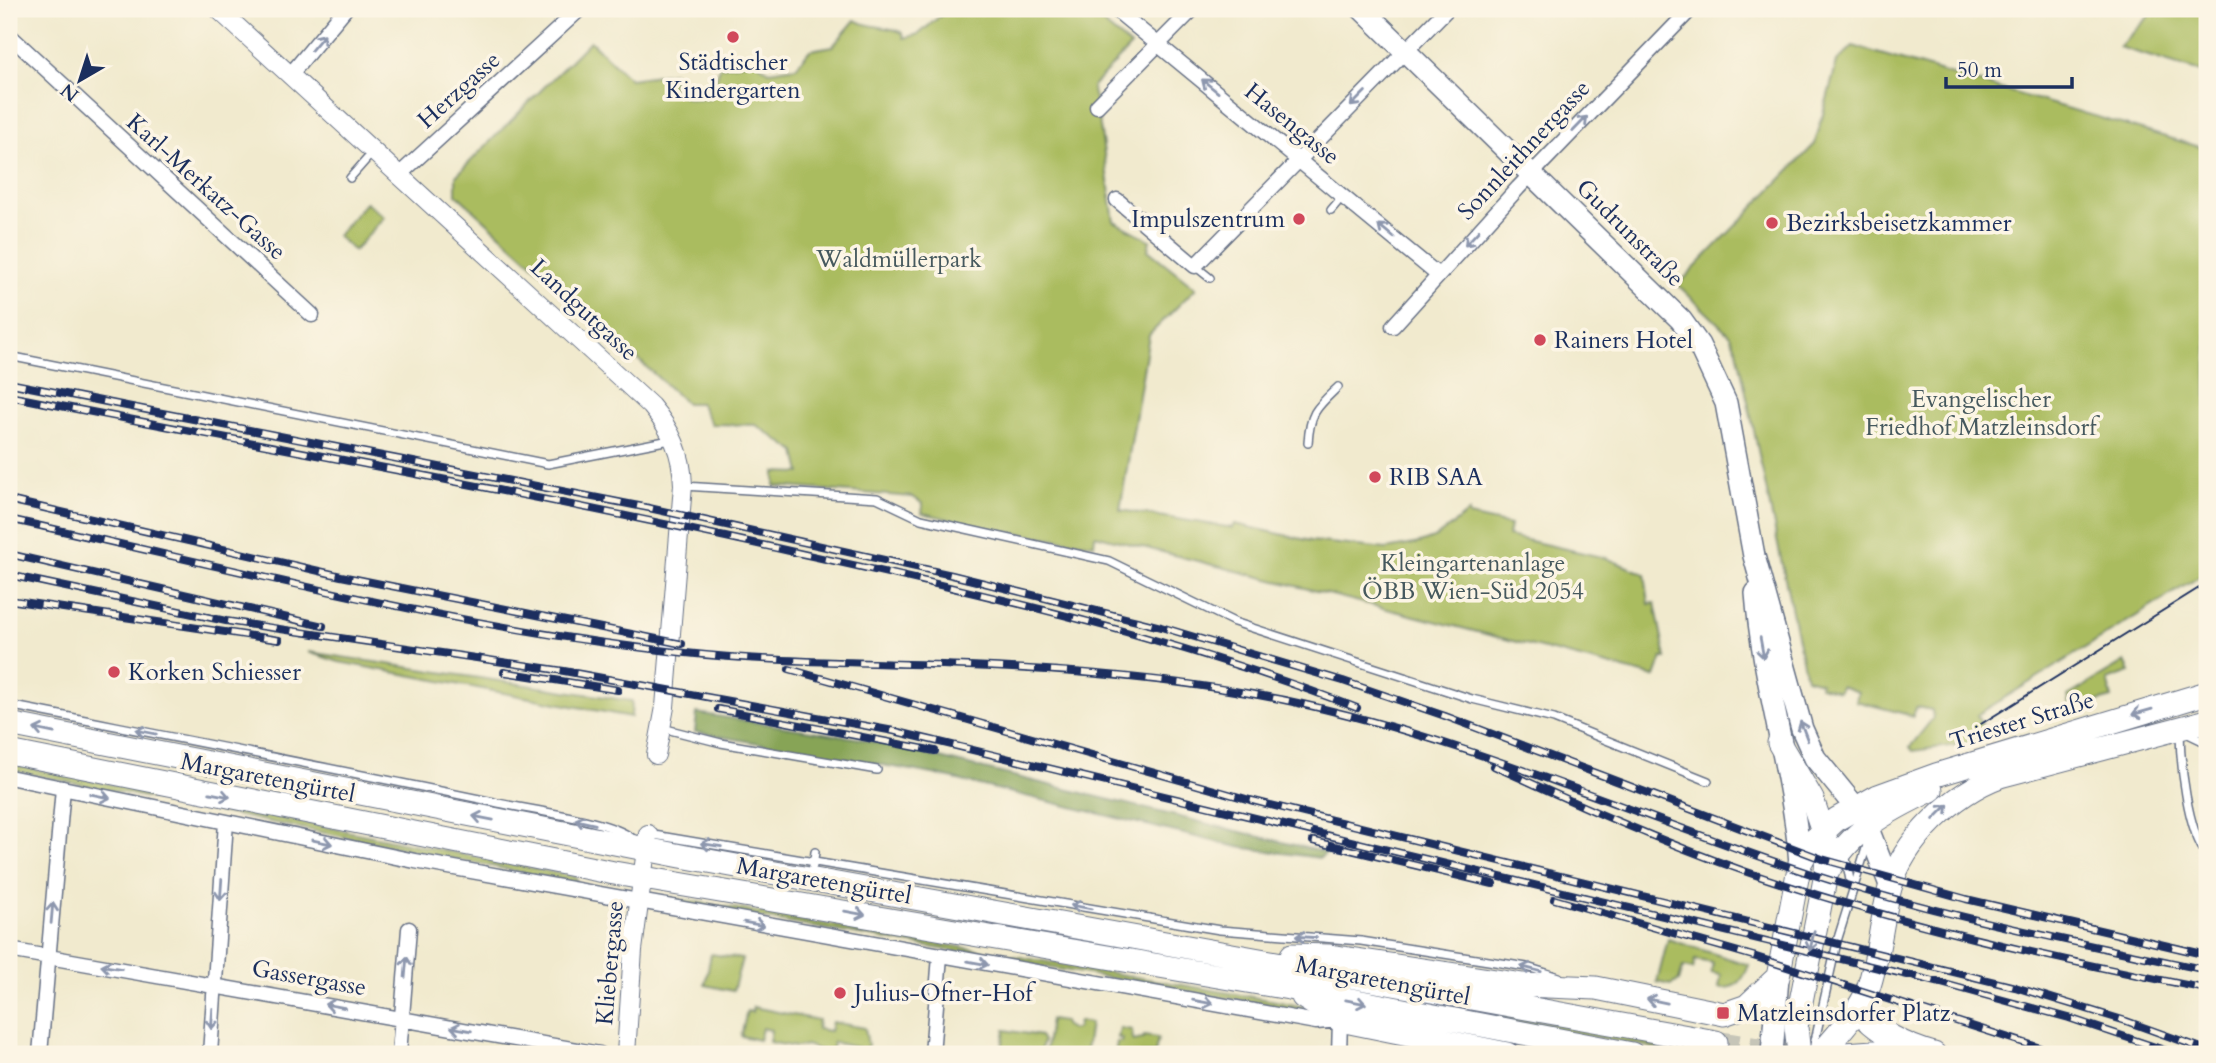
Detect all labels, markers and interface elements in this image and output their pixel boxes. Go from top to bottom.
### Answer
marker: Städtischer Kindergarten [725,29,741,45]
one-way arrow [310,33,325,51]
street label: Herzgasse [410,44,508,136]
north arrow [46,46,116,116]
place label: Städtischer Kindergarten [665,46,801,107]
scale bar [1946,46,2072,90]
text: 50 m [1957,56,2002,85]
street label: Sonnleithnergasse [1450,73,1598,227]
street label: Hasengasse [1237,75,1347,173]
text: N [55,77,85,108]
one-way arrow [1202,79,1220,94]
one-way arrow [1349,91,1366,108]
street label: Karl-Merkatz-Gasse [119,106,293,268]
one-way arrow [1571,116,1588,133]
street label: Gudrunstraße [1569,172,1691,294]
place label: Impulszentrum [1131,203,1286,236]
place label: Bezirksbeisetzkammer [1786,207,2012,240]
marker: Impulszentrum [1291,211,1307,227]
marker: Bezirksbeisetzkammer [1764,215,1780,231]
one-way arrow [1377,223,1395,239]
one-way arrow [1464,229,1480,247]
park label: Waldmüllerpark [815,243,982,276]
street label: Landgutgasse [523,251,645,369]
place label: Rainers Hotel [1554,324,1693,357]
marker: Rainers Hotel [1532,332,1548,348]
park label: Evangelischer Friedhof Matzleinsdorf [1865,383,2100,444]
place label: RIB SAA [1389,461,1484,494]
marker: RIB SAA [1367,469,1383,485]
park label: Kleingartenanlage ÖBB Wien-Süd 2054 [1362,547,1584,608]
one-way arrow [1756,636,1769,659]
place label: Korken Schiesser [128,656,301,689]
marker: Korken Schiesser [106,664,122,680]
street label: Triester Straße [1946,683,2098,759]
one-way arrow [2131,707,2153,720]
one-way arrow [1796,720,1809,742]
one-way arrow [33,724,56,738]
one-way arrow [135,725,158,738]
street label: Margaretengürtel [178,745,358,811]
one-way arrow [208,788,231,802]
one-way arrow [88,789,111,803]
one-way arrow [1932,804,1949,821]
one-way arrow [472,811,495,824]
one-way arrow [574,815,597,828]
one-way arrow [310,835,333,849]
one-way arrow [700,838,723,851]
street label: Margaretengürtel [734,849,914,913]
one-way arrow [214,878,227,901]
street label: Kliebergasse [588,899,632,1027]
one-way arrow [1070,900,1093,913]
one-way arrow [46,902,59,925]
one-way arrow [843,907,866,920]
one-way arrow [742,918,765,931]
one-way arrow [1804,929,1818,952]
one-way arrow [1295,930,1318,943]
street label: Margaretengürtel [1293,948,1473,1014]
street label: Gassergasse [249,952,369,1004]
one-way arrow [400,956,413,979]
one-way arrow [967,957,989,970]
one-way arrow [100,960,122,973]
one-way arrow [1520,962,1543,975]
place label: Julius-Ofner-Hof [851,977,1036,1010]
marker: Julius-Ofner-Hof [832,985,848,1001]
one-way arrow [1646,993,1669,1007]
one-way arrow [1344,995,1367,1009]
one-way arrow [1191,996,1213,1010]
place label: Matzleinsdorfer Platz [1737,997,1951,1030]
one-way arrow [324,999,347,1012]
marker: Matzleinsdorfer Platz [1715,1005,1731,1021]
one-way arrow [206,1007,219,1030]
one-way arrow [450,1022,473,1035]

